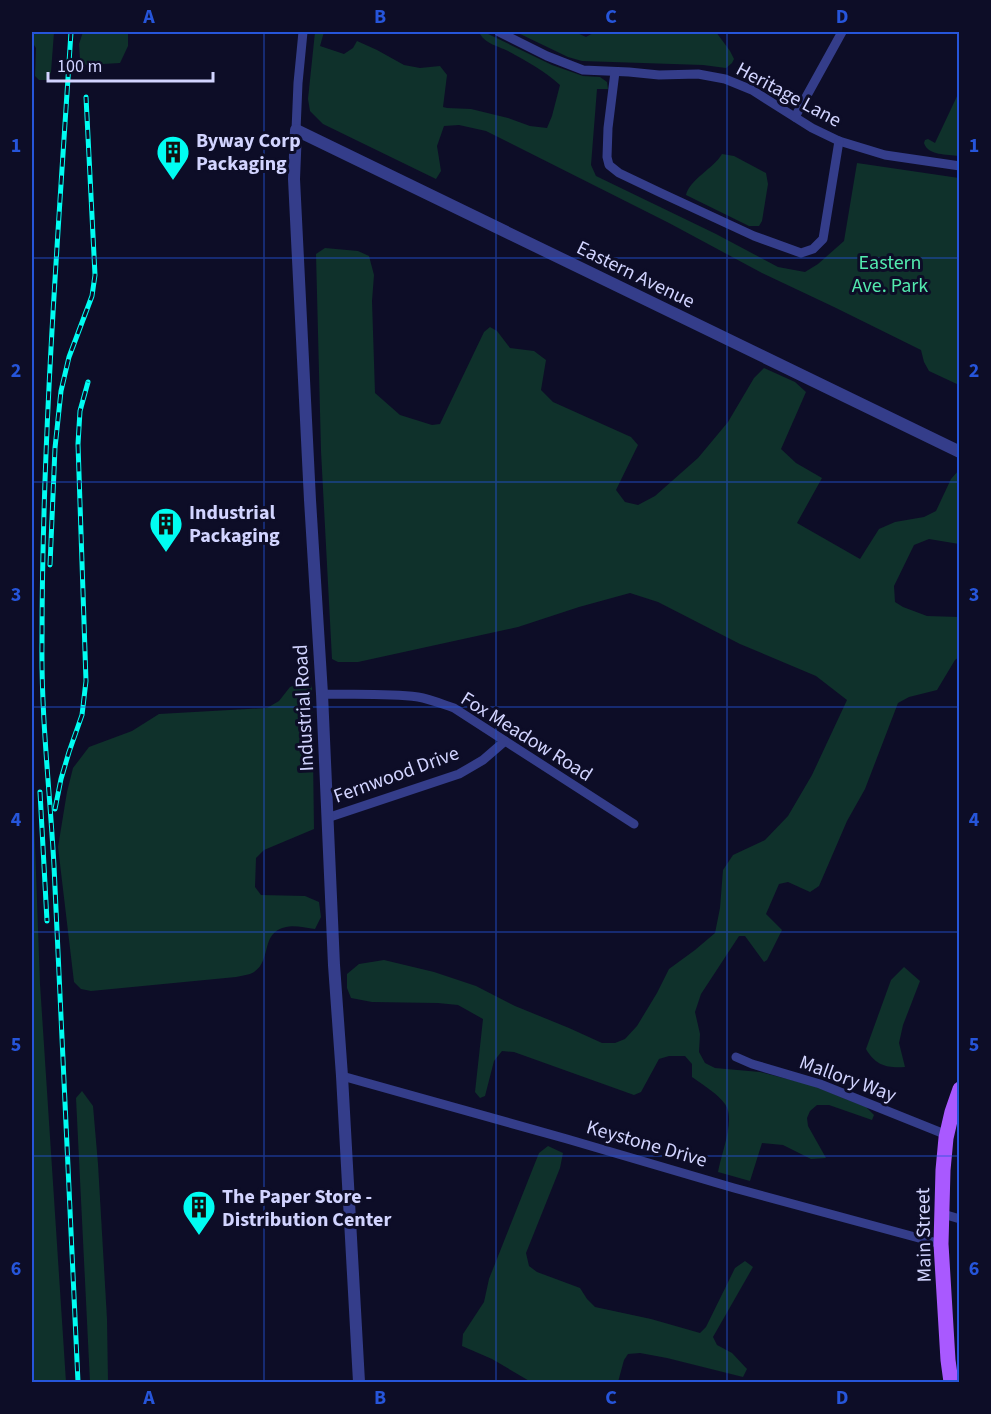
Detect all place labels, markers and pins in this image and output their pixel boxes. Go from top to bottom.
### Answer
place label: Byway Corp Packaging [196,127,301,178]
building icon: Byway Corp Packaging [155,134,191,181]
place label: Industrial Packaging [189,499,280,550]
building icon: Industrial Packaging [148,506,184,553]
place label: The Paper Store - Distribution Center [222,1183,391,1234]
building icon: The Paper Store - Distribution Center [181,1189,217,1236]

